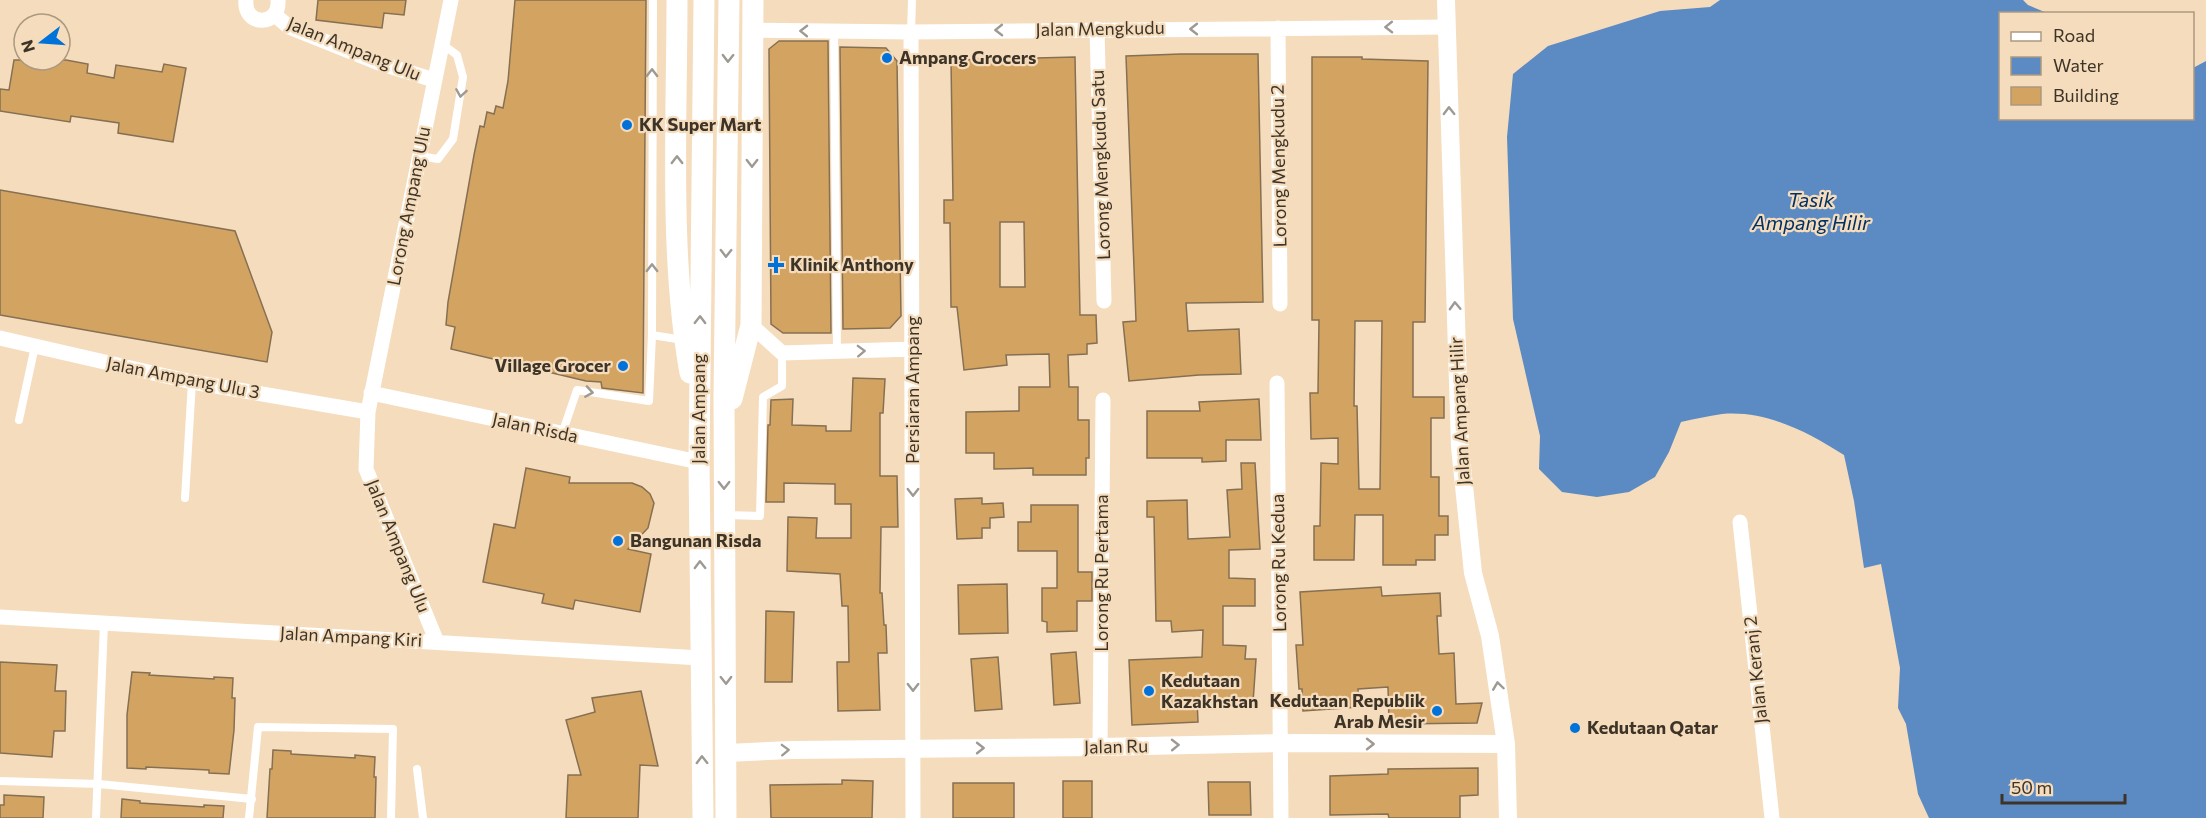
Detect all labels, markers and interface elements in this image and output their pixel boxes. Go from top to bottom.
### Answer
street label: Jalan Ampang Ulu [284,11,424,85]
north arrow [12,12,72,72]
legend [1999,12,2194,120]
street label: Jalan Mengkudu [1035,16,1165,40]
one-way arrow [1384,21,1393,33]
one-way arrow [1189,23,1198,35]
one-way arrow [994,24,1003,37]
text: Road [2053,24,2095,46]
one-way arrow [799,25,808,37]
text: N [16,38,38,55]
place label: Ampang Grocers [899,46,1036,68]
marker: Ampang Grocers [880,51,894,65]
one-way arrow [722,54,735,63]
text: Water [2053,54,2104,76]
one-way arrow [646,68,658,77]
street label: Lorong Mengkudu Satu [1086,70,1114,260]
street label: Lorong Mengkudu 2 [1266,84,1290,248]
text: Building [2053,84,2119,106]
one-way arrow [455,89,467,98]
one-way arrow [1443,106,1455,115]
place label: KK Super Mart [639,113,762,135]
marker: KK Super Mart [620,118,634,132]
street label: Lorong Ampang Ulu [382,124,434,287]
one-way arrow [671,155,683,164]
one-way arrow [746,159,758,168]
water label: Tasik Ampang Hilir [1751,187,1871,234]
one-way arrow [720,249,732,258]
place label: Klinik Anthony [790,253,914,275]
marker: Klinik Anthony [767,256,785,274]
one-way arrow [646,263,658,272]
one-way arrow [1449,301,1461,310]
one-way arrow [694,316,706,325]
street label: Persiaran Ampang [901,316,923,464]
street label: Jalan Ampang Hilir [1444,336,1474,486]
one-way arrow [856,345,865,357]
street label: Jalan Ampang Ulu 3 [105,351,262,403]
street label: Jalan Ampang [687,353,709,464]
place label: Village Grocer [495,354,612,376]
marker: Village Grocer [616,359,630,373]
one-way arrow [584,385,593,397]
street label: Jalan Risda [490,407,580,447]
street label: Jalan Ampang Ulu [362,476,436,616]
one-way arrow [718,481,730,490]
one-way arrow [907,487,919,496]
street label: Lorong Ru Pertama [1090,494,1112,652]
street label: Lorong Ru Kedua [1266,494,1290,632]
place label: Bangunan Risda [630,529,762,551]
marker: Bangunan Risda [611,534,625,548]
one-way arrow [694,560,706,569]
street label: Jalan Keranj 2 [1738,615,1772,725]
street label: Jalan Ampang Kiri [279,621,423,651]
place label: Kedutaan Kazakhstan [1161,669,1258,712]
one-way arrow [720,676,732,685]
one-way arrow [907,682,919,691]
one-way arrow [1492,682,1504,691]
marker: Kedutaan Kazakhstan [1142,684,1156,698]
place label: Kedutaan Republik Arab Mesir [1269,689,1426,732]
marker: Kedutaan Republik Arab Mesir [1430,704,1444,718]
place label: Kedutaan Qatar [1587,716,1719,738]
marker: Kedutaan Qatar [1568,721,1582,735]
street label: Jalan Ru [1084,734,1148,758]
one-way arrow [1366,737,1375,750]
one-way arrow [1171,739,1180,752]
one-way arrow [976,742,985,754]
one-way arrow [781,744,790,756]
one-way arrow [696,755,708,764]
scale bar [2002,767,2125,805]
text: 50 m [2011,776,2052,798]

